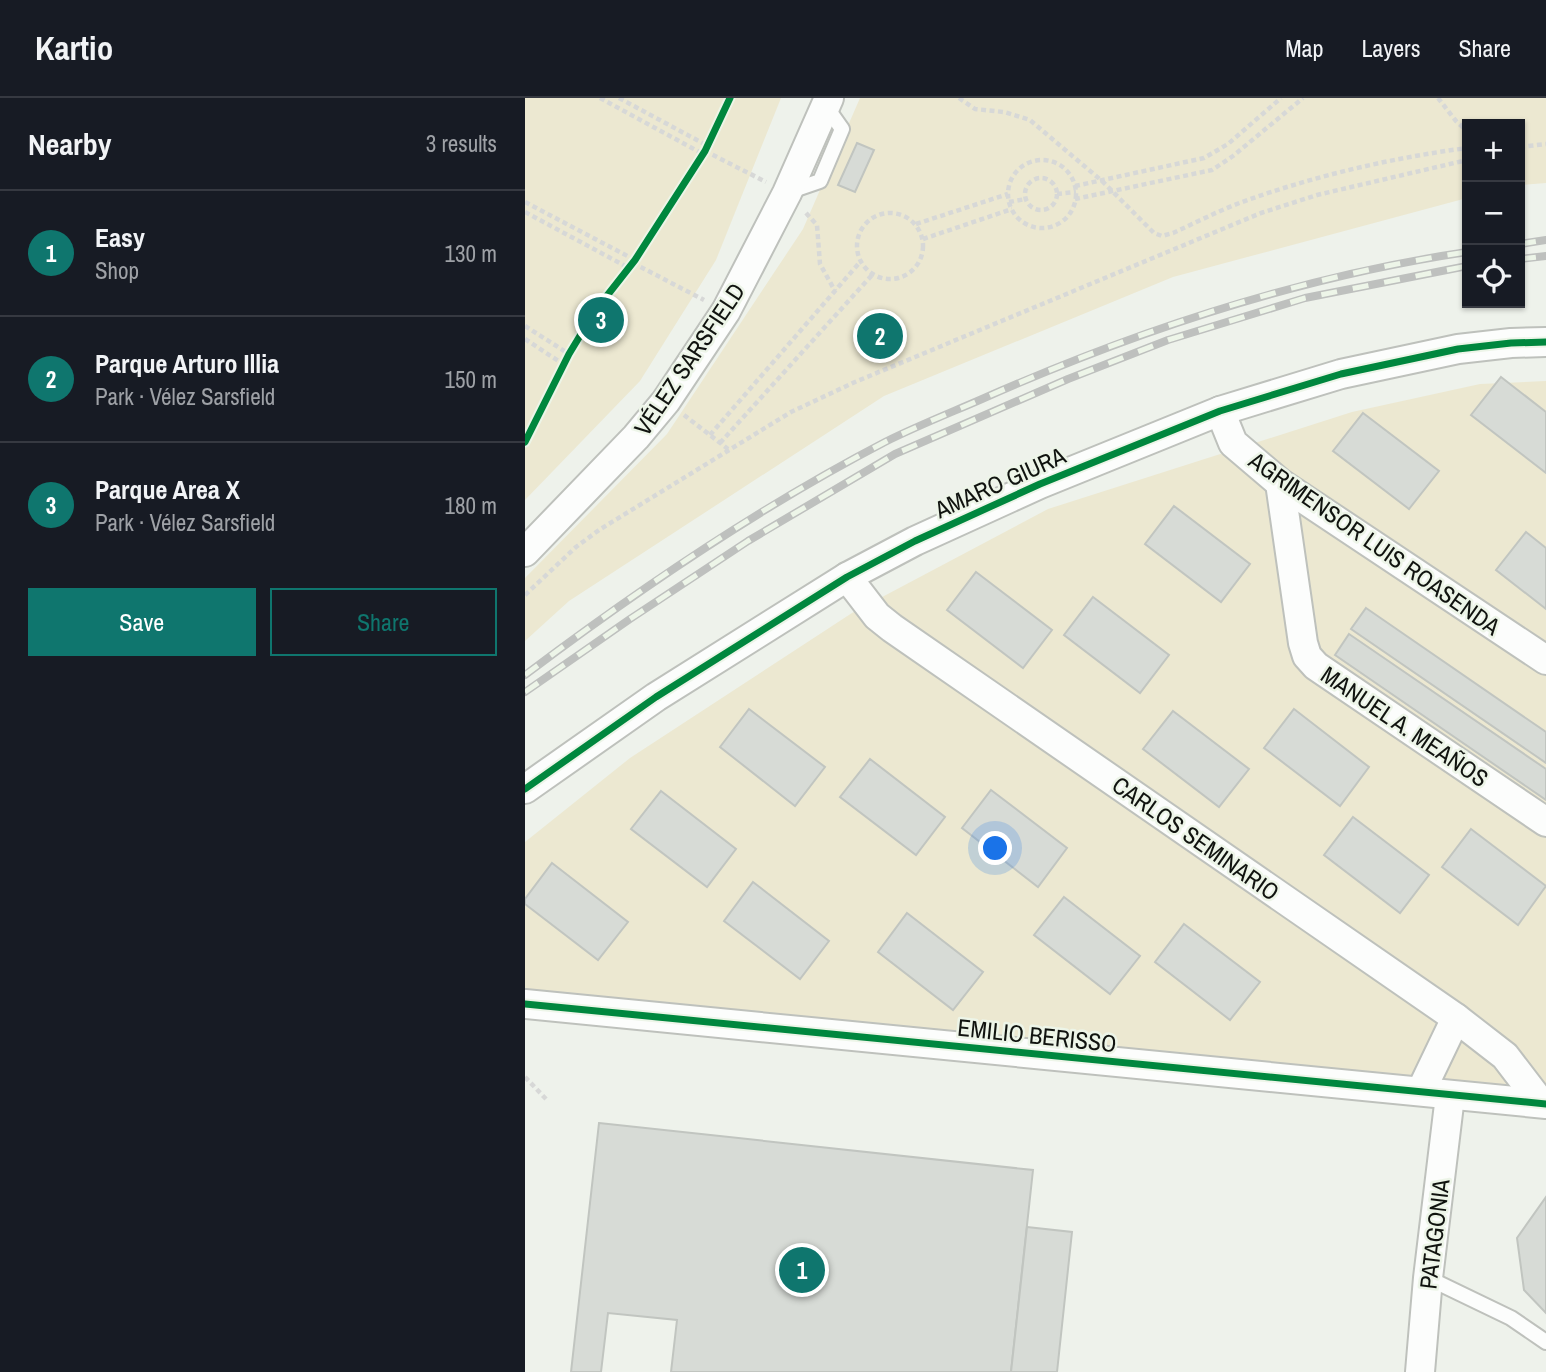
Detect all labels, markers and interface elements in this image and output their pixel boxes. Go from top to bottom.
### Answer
text: Kartio [35,26,113,70]
text: Map [1285,32,1323,64]
text: Layers [1361,32,1420,64]
text: Share [1458,32,1511,64]
map controls [1462,119,1525,308]
button: + [1462,119,1525,182]
text: Nearby [28,124,111,164]
text: 3 results [426,128,497,159]
button: − [1462,182,1525,245]
text: Easy [95,220,145,255]
text: 1 [46,238,56,269]
text: 130 m [445,238,497,269]
button: locate [1462,245,1525,308]
text: Shop [95,255,139,286]
street label: VÉLEZ SARSFIELD [626,277,752,441]
pin: 3 [578,294,624,346]
pin: 2 [857,310,903,362]
text: Parque Arturo Illia [95,346,279,381]
text: 2 [46,364,56,395]
text: 150 m [445,364,497,395]
text: Park · Vélez Sarsfield [95,381,275,412]
street label: AMARO GIURA [929,439,1071,525]
street label: AGRIMENSOR LUIS ROASENDA [1242,443,1508,643]
text: Parque Area X [95,472,240,507]
text: 3 [46,490,56,521]
text: 180 m [445,490,497,521]
text: Park · Vélez Sarsfield [95,507,275,538]
button: Save [28,588,256,656]
button: Share [270,588,497,656]
street label: MANUEL A. MEAÑOS [1315,658,1495,794]
street label: CARLOS SEMINARIO [1106,768,1286,908]
your location [978,831,1012,865]
street label: EMILIO BERISSO [956,1011,1118,1059]
street label: PATAGONIA [1411,1176,1457,1291]
pin: 1 [779,1244,825,1296]

